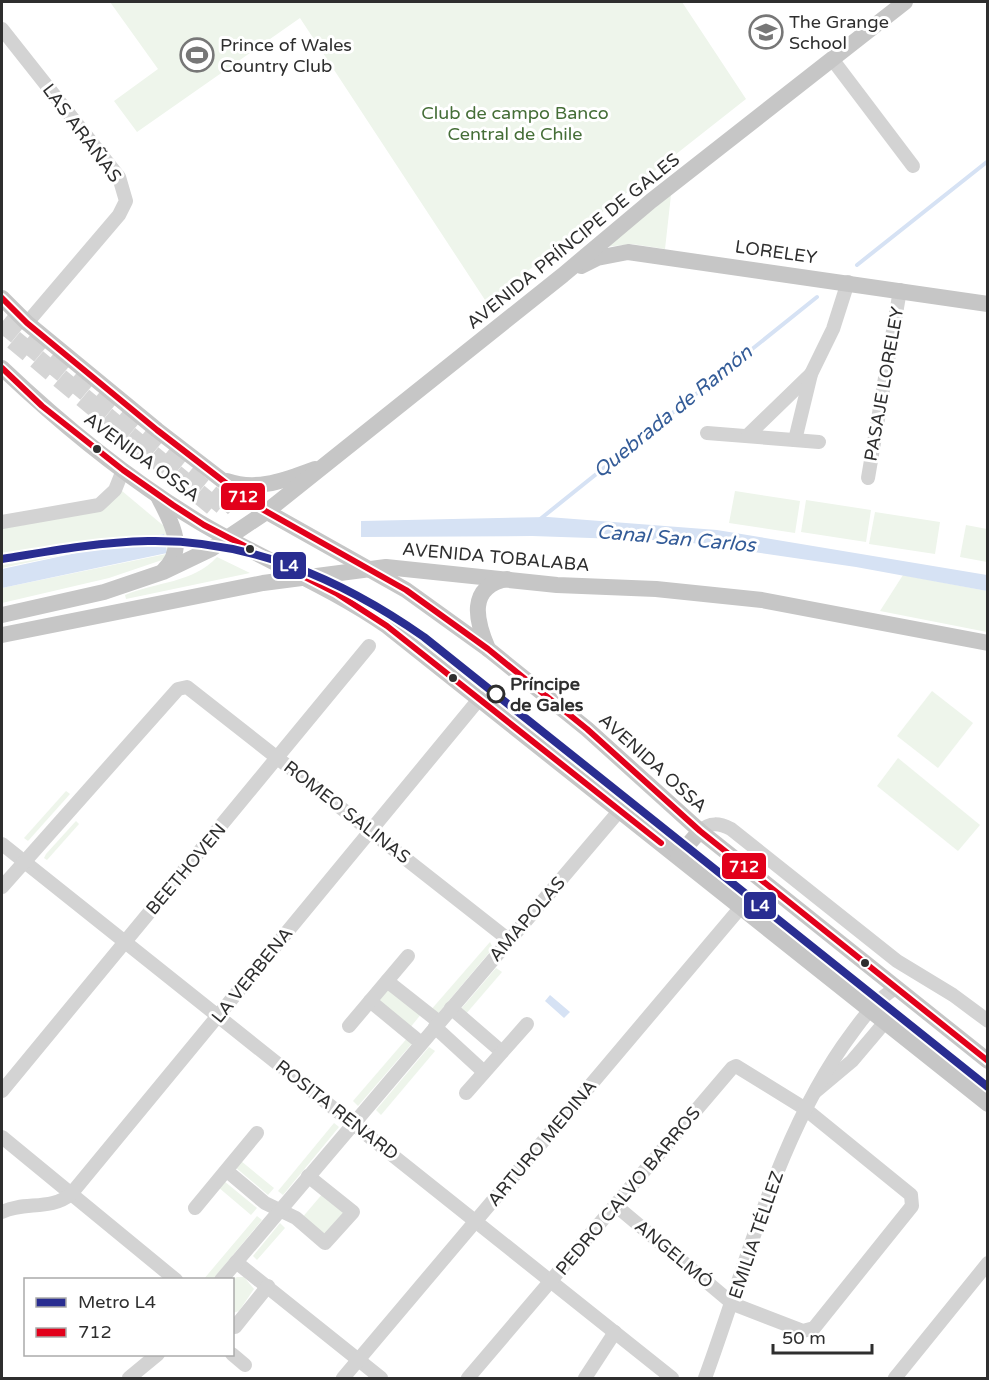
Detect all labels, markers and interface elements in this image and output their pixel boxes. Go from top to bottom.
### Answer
place label: The Grange School [789,11,889,54]
school or university icon: The Grange School [748,14,784,50]
place label: Prince of Wales Country Club [220,34,352,77]
sports icon: Prince of Wales Country Club [179,37,215,73]
street label: LAS ARAÑAS [38,79,126,187]
park label: Club de campo Banco Central de Chile [421,102,609,145]
street label: AVENIDA PRÍNCIPE DE GALES [462,148,684,334]
street label: LORELEY [734,235,819,269]
street label: PASAJE LORELEY [860,305,909,463]
water label: Quebrada de Ramón [589,340,758,483]
street label: AVENIDA OSSA [80,408,204,506]
unlabelled marker [91,443,103,455]
line badge: 712 [220,482,266,511]
text: 712 [228,487,258,507]
water label: Canal San Carlos [596,520,758,558]
street label: AVENIDA TOBALABA [401,538,591,576]
unlabelled marker [244,543,256,555]
line badge: L4 [272,551,307,580]
text: L4 [279,556,299,576]
unlabelled marker [447,672,459,684]
place label: Príncipe de Gales [510,673,584,716]
marker: Príncipe de Gales [487,685,505,703]
street label: AVENIDA OSSA [594,709,712,817]
street label: ROMEO SALINAS [279,756,415,868]
street label: BEETHOVEN [141,819,231,919]
line badge: 712 [721,852,767,880]
text: 712 [729,857,759,877]
street label: AMAPOLAS [484,872,570,966]
line badge: L4 [743,891,777,920]
text: L4 [750,896,770,916]
street label: LA VERBENA [207,923,297,1027]
unlabelled marker [859,957,871,969]
street label: ROSITA RENARD [271,1055,403,1165]
street label: ARTURO MEDINA [483,1075,601,1211]
street label: PEDRO CALVO BARROS [551,1102,705,1280]
street label: EMILIA TÉLLEZ [724,1168,788,1302]
street label: ANGELMÓ [630,1215,718,1293]
legend [24,1278,234,1356]
text: Metro L4 [78,1291,156,1313]
scale bar [773,1317,872,1355]
text: 712 [78,1321,112,1343]
text: 50 m [782,1327,826,1349]

